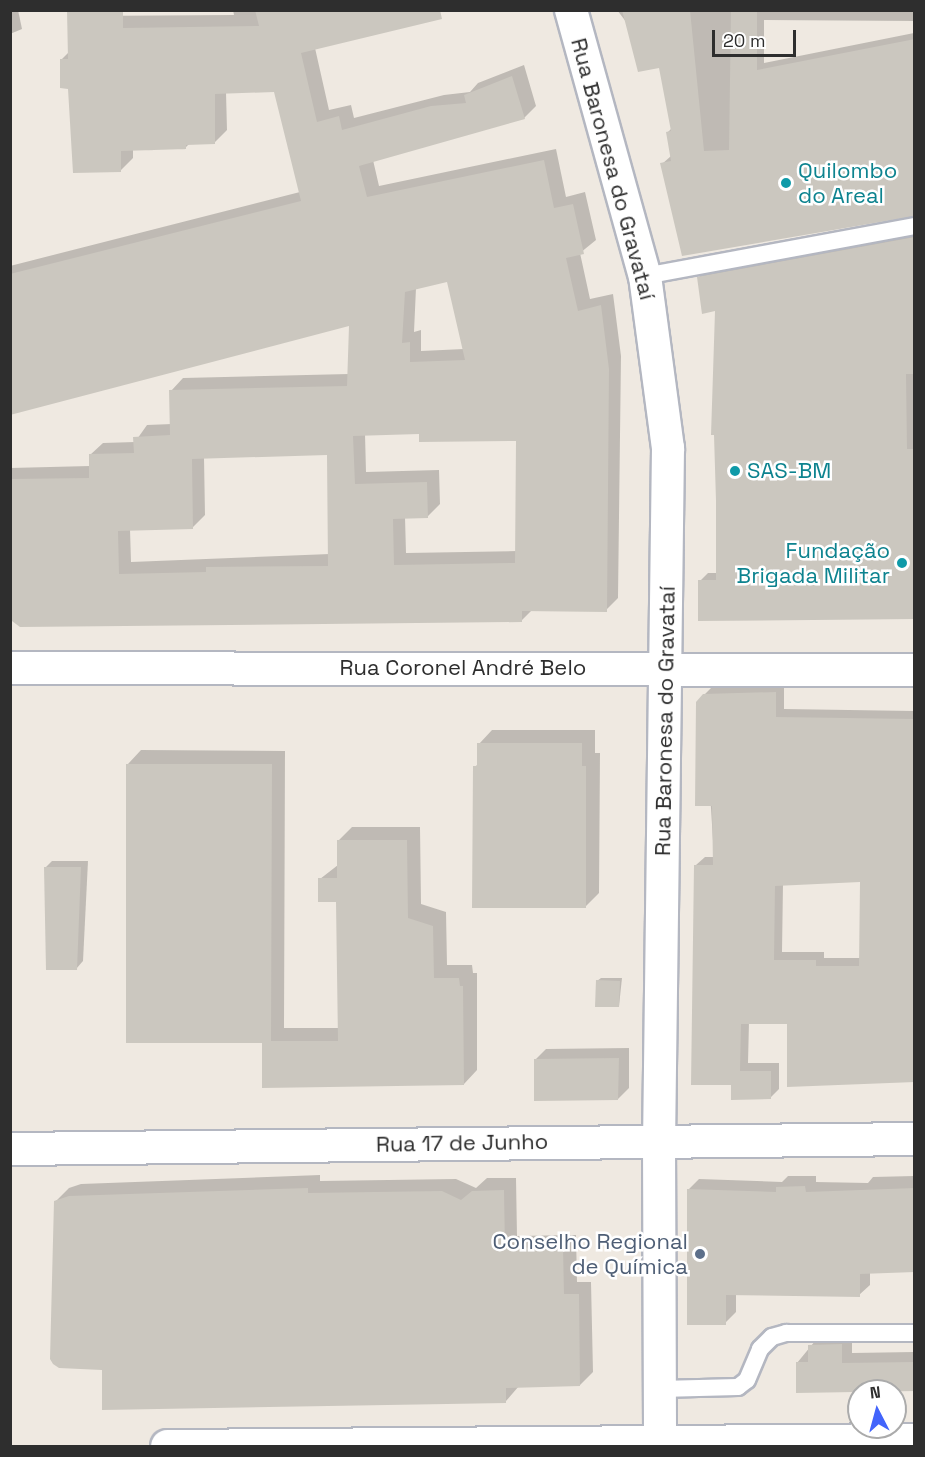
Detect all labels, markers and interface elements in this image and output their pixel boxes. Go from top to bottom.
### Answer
scale bar [715,18,799,56]
text: 20 m [723,29,766,52]
street label: Rua Baronesa do Gravataí [565,35,661,303]
place label: Quilombo do Areal [798,157,897,208]
marker: Quilombo do Areal [779,176,793,190]
place label: SAS-BM [747,458,831,484]
marker: SAS-BM [728,464,742,478]
place label: Fundação Brigada Militar [737,537,890,588]
marker: Fundação Brigada Militar [895,556,909,570]
street label: Rua Baronesa do Gravataí [649,586,681,856]
street label: Rua Coronel André Belo [339,655,587,681]
street label: Rua 17 de Junho [376,1128,548,1158]
place label: Conselho Regional de Química [493,1228,688,1280]
marker: Conselho Regional de Química [693,1247,707,1261]
north arrow [847,1379,907,1439]
text: N [869,1382,882,1404]

